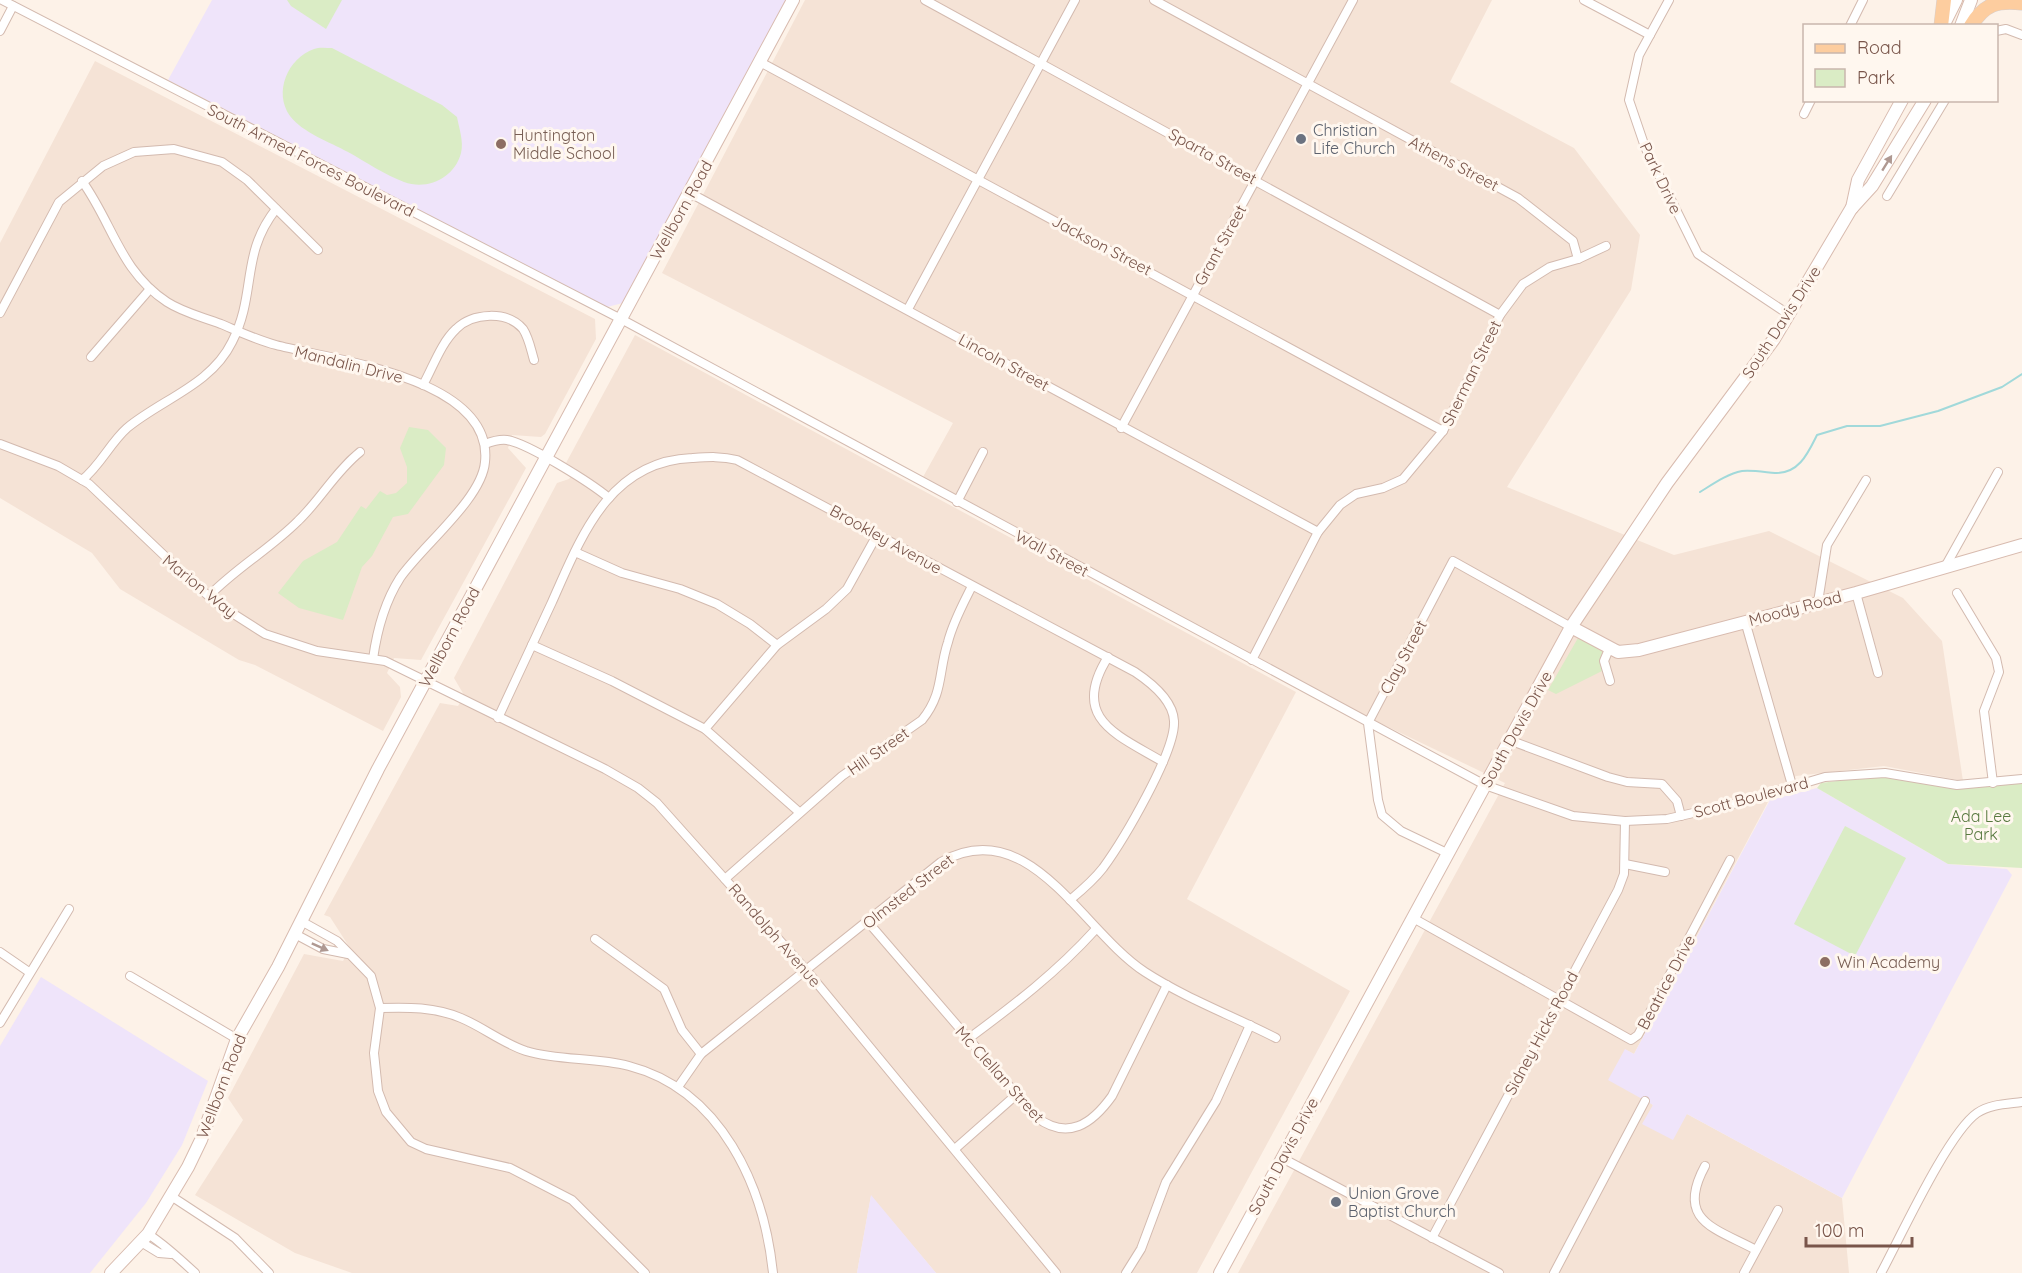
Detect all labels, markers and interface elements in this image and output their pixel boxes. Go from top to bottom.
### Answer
legend [1803,24,1998,102]
text: Road [1857,36,1902,59]
text: Park [1857,66,1895,89]
street label: South Armed Forces Boulevard [204,99,418,221]
place label: Christian Life Church [1313,120,1395,158]
street label: Sparta Street [1165,124,1261,188]
place label: Huntington Middle School [513,125,615,163]
street label: Athens Street [1406,131,1502,195]
marker: Christian Life Church [1294,132,1308,146]
marker: Huntington Middle School [494,137,508,151]
street label: Park Drive [1636,139,1686,217]
one-way arrow [1881,155,1892,171]
street label: Wellborn Road [645,157,717,263]
street label: Grant Street [1190,201,1250,289]
street label: Jackson Street [1049,210,1155,280]
street label: South Davis Drive [1737,262,1825,382]
street label: Sherman Street [1437,317,1505,429]
street label: Lincoln Street [955,329,1053,395]
street label: Mandalin Drive [293,341,405,387]
street label: Brookley Avenue [827,500,945,578]
street label: Wall Street [1012,525,1092,581]
street label: Marion Way [159,550,241,622]
street label: Wellborn Road [414,584,484,690]
street label: Moody Road [1746,586,1844,630]
street label: Clay Street [1375,617,1431,697]
street label: South Davis Drive [1476,667,1556,791]
street label: Hill Street [843,723,913,779]
street label: Scott Boulevard [1692,772,1810,822]
park label: Ada Lee Park [1951,806,2011,844]
street label: Olmsted Street [858,849,958,933]
street label: Randolph Avenue [725,879,825,991]
street label: Beatrice Drive [1633,931,1699,1033]
one-way arrow [312,942,329,951]
place label: Win Academy [1837,952,1940,972]
marker: Win Academy [1818,955,1832,969]
street label: Sidney Hicks Road [1500,968,1582,1098]
street label: Mc Clellan Street [951,1021,1049,1127]
street label: Wellborn Road [192,1031,250,1141]
street label: South Davis Drive [1244,1094,1322,1218]
place label: Union Grove Baptist Church [1348,1183,1456,1221]
marker: Union Grove Baptist Church [1329,1195,1343,1209]
scale bar [1806,1210,1912,1248]
text: 100 m [1815,1219,1864,1242]

